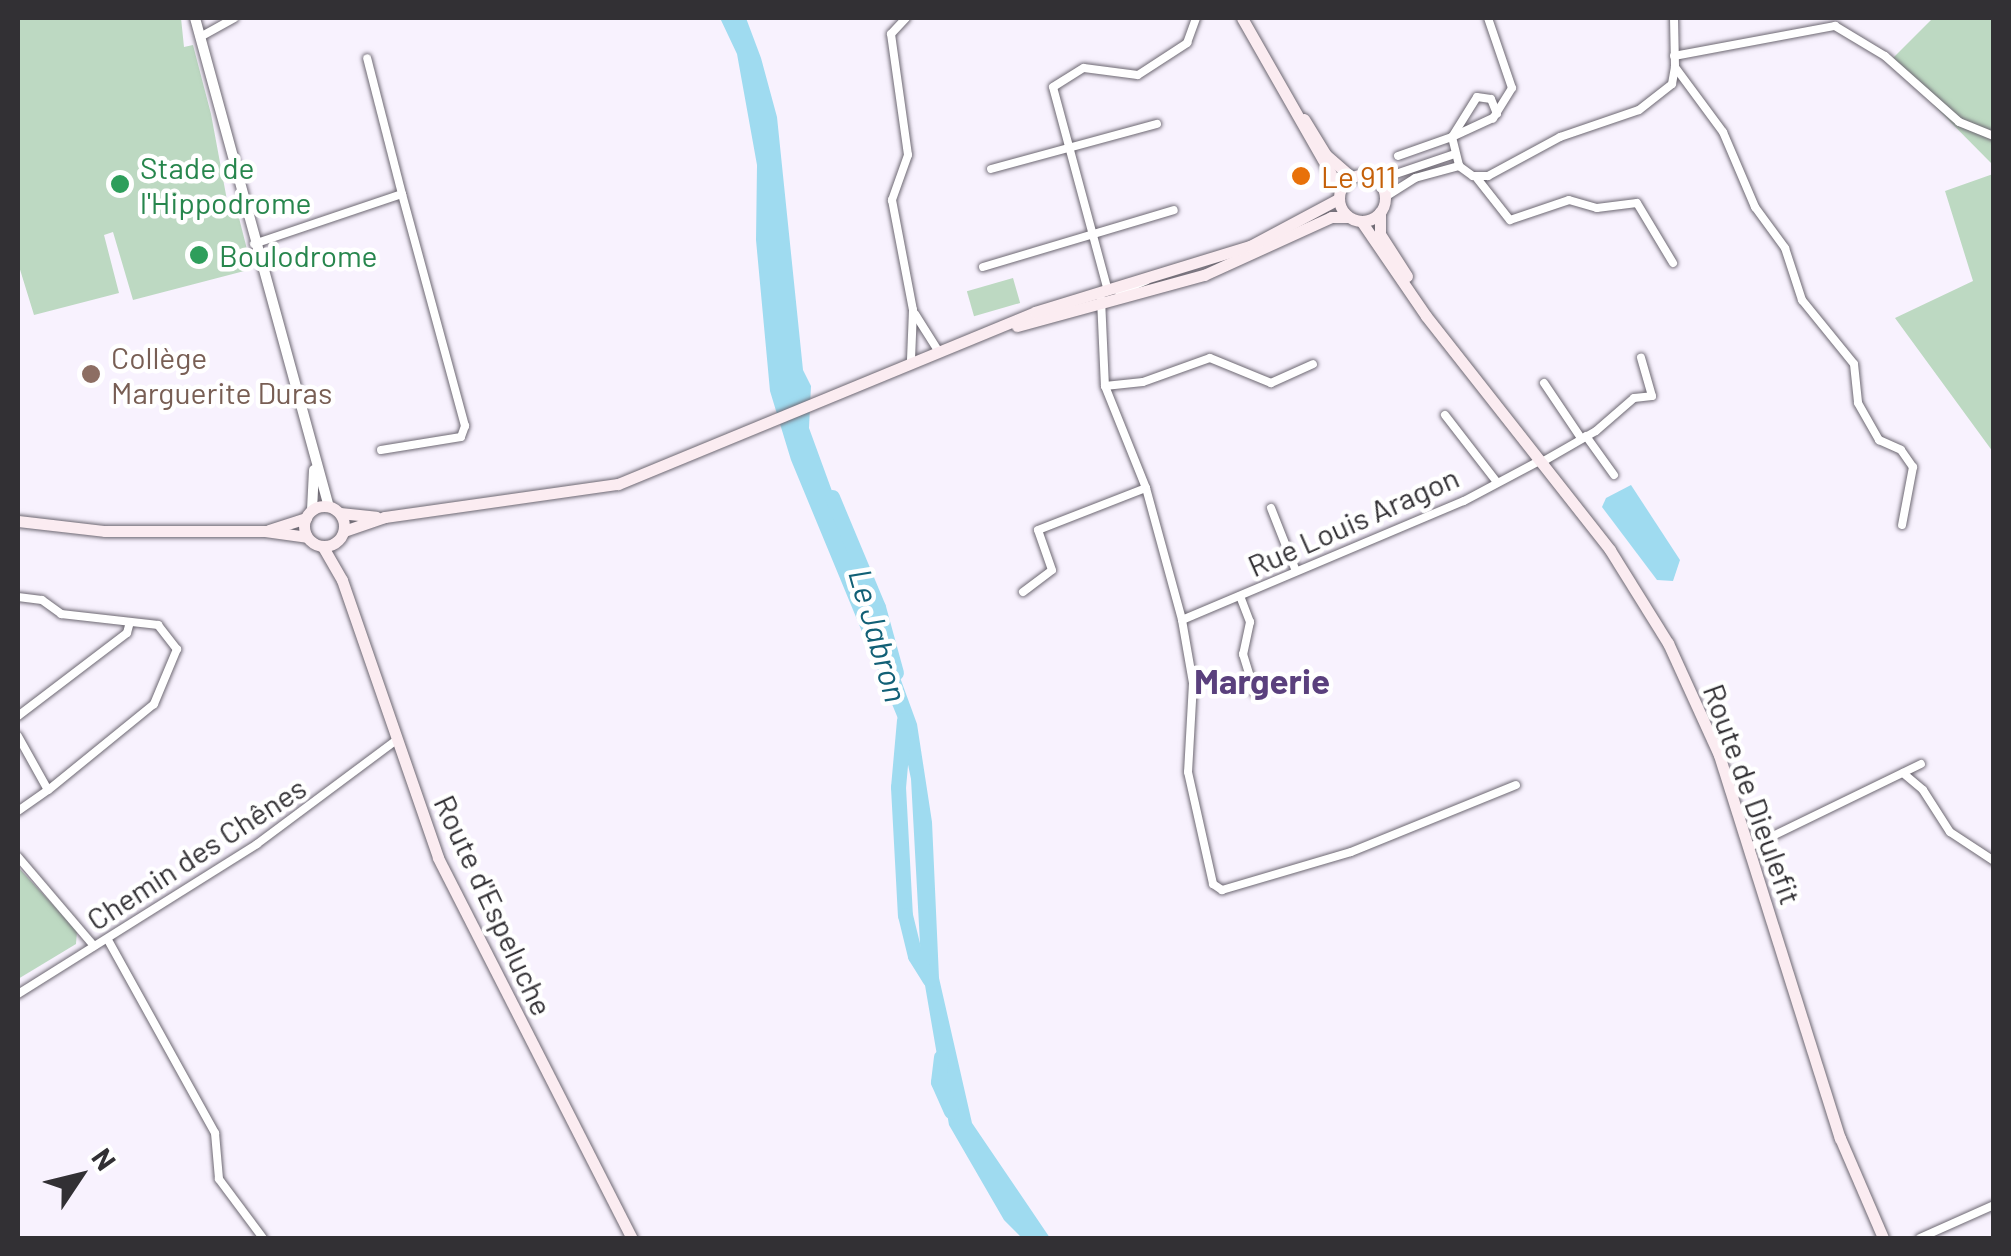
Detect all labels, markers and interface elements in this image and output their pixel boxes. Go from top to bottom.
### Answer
place label: Stade de l'Hippodrome [140,149,311,220]
place label: Le 911 [1321,158,1396,194]
marker: Le 911 [1290,165,1312,187]
marker: Stade de l'Hippodrome [109,173,131,195]
place label: Boulodrome [219,237,378,273]
marker: Boulodrome [188,244,210,266]
place label: Collège Marguerite Duras [111,339,332,410]
marker: Collège Marguerite Duras [80,363,102,385]
street label: Rue Louis Aragon [1242,458,1464,584]
water label: Le Jabron [842,564,916,706]
district label: Margerie [1194,659,1330,701]
street label: Route de Dieulefit [1696,679,1810,909]
street label: Chemin des Chênes [80,769,312,937]
street label: Route d'Espeluche [427,789,561,1021]
north arrow [30,1126,130,1226]
text: N [85,1141,124,1176]

